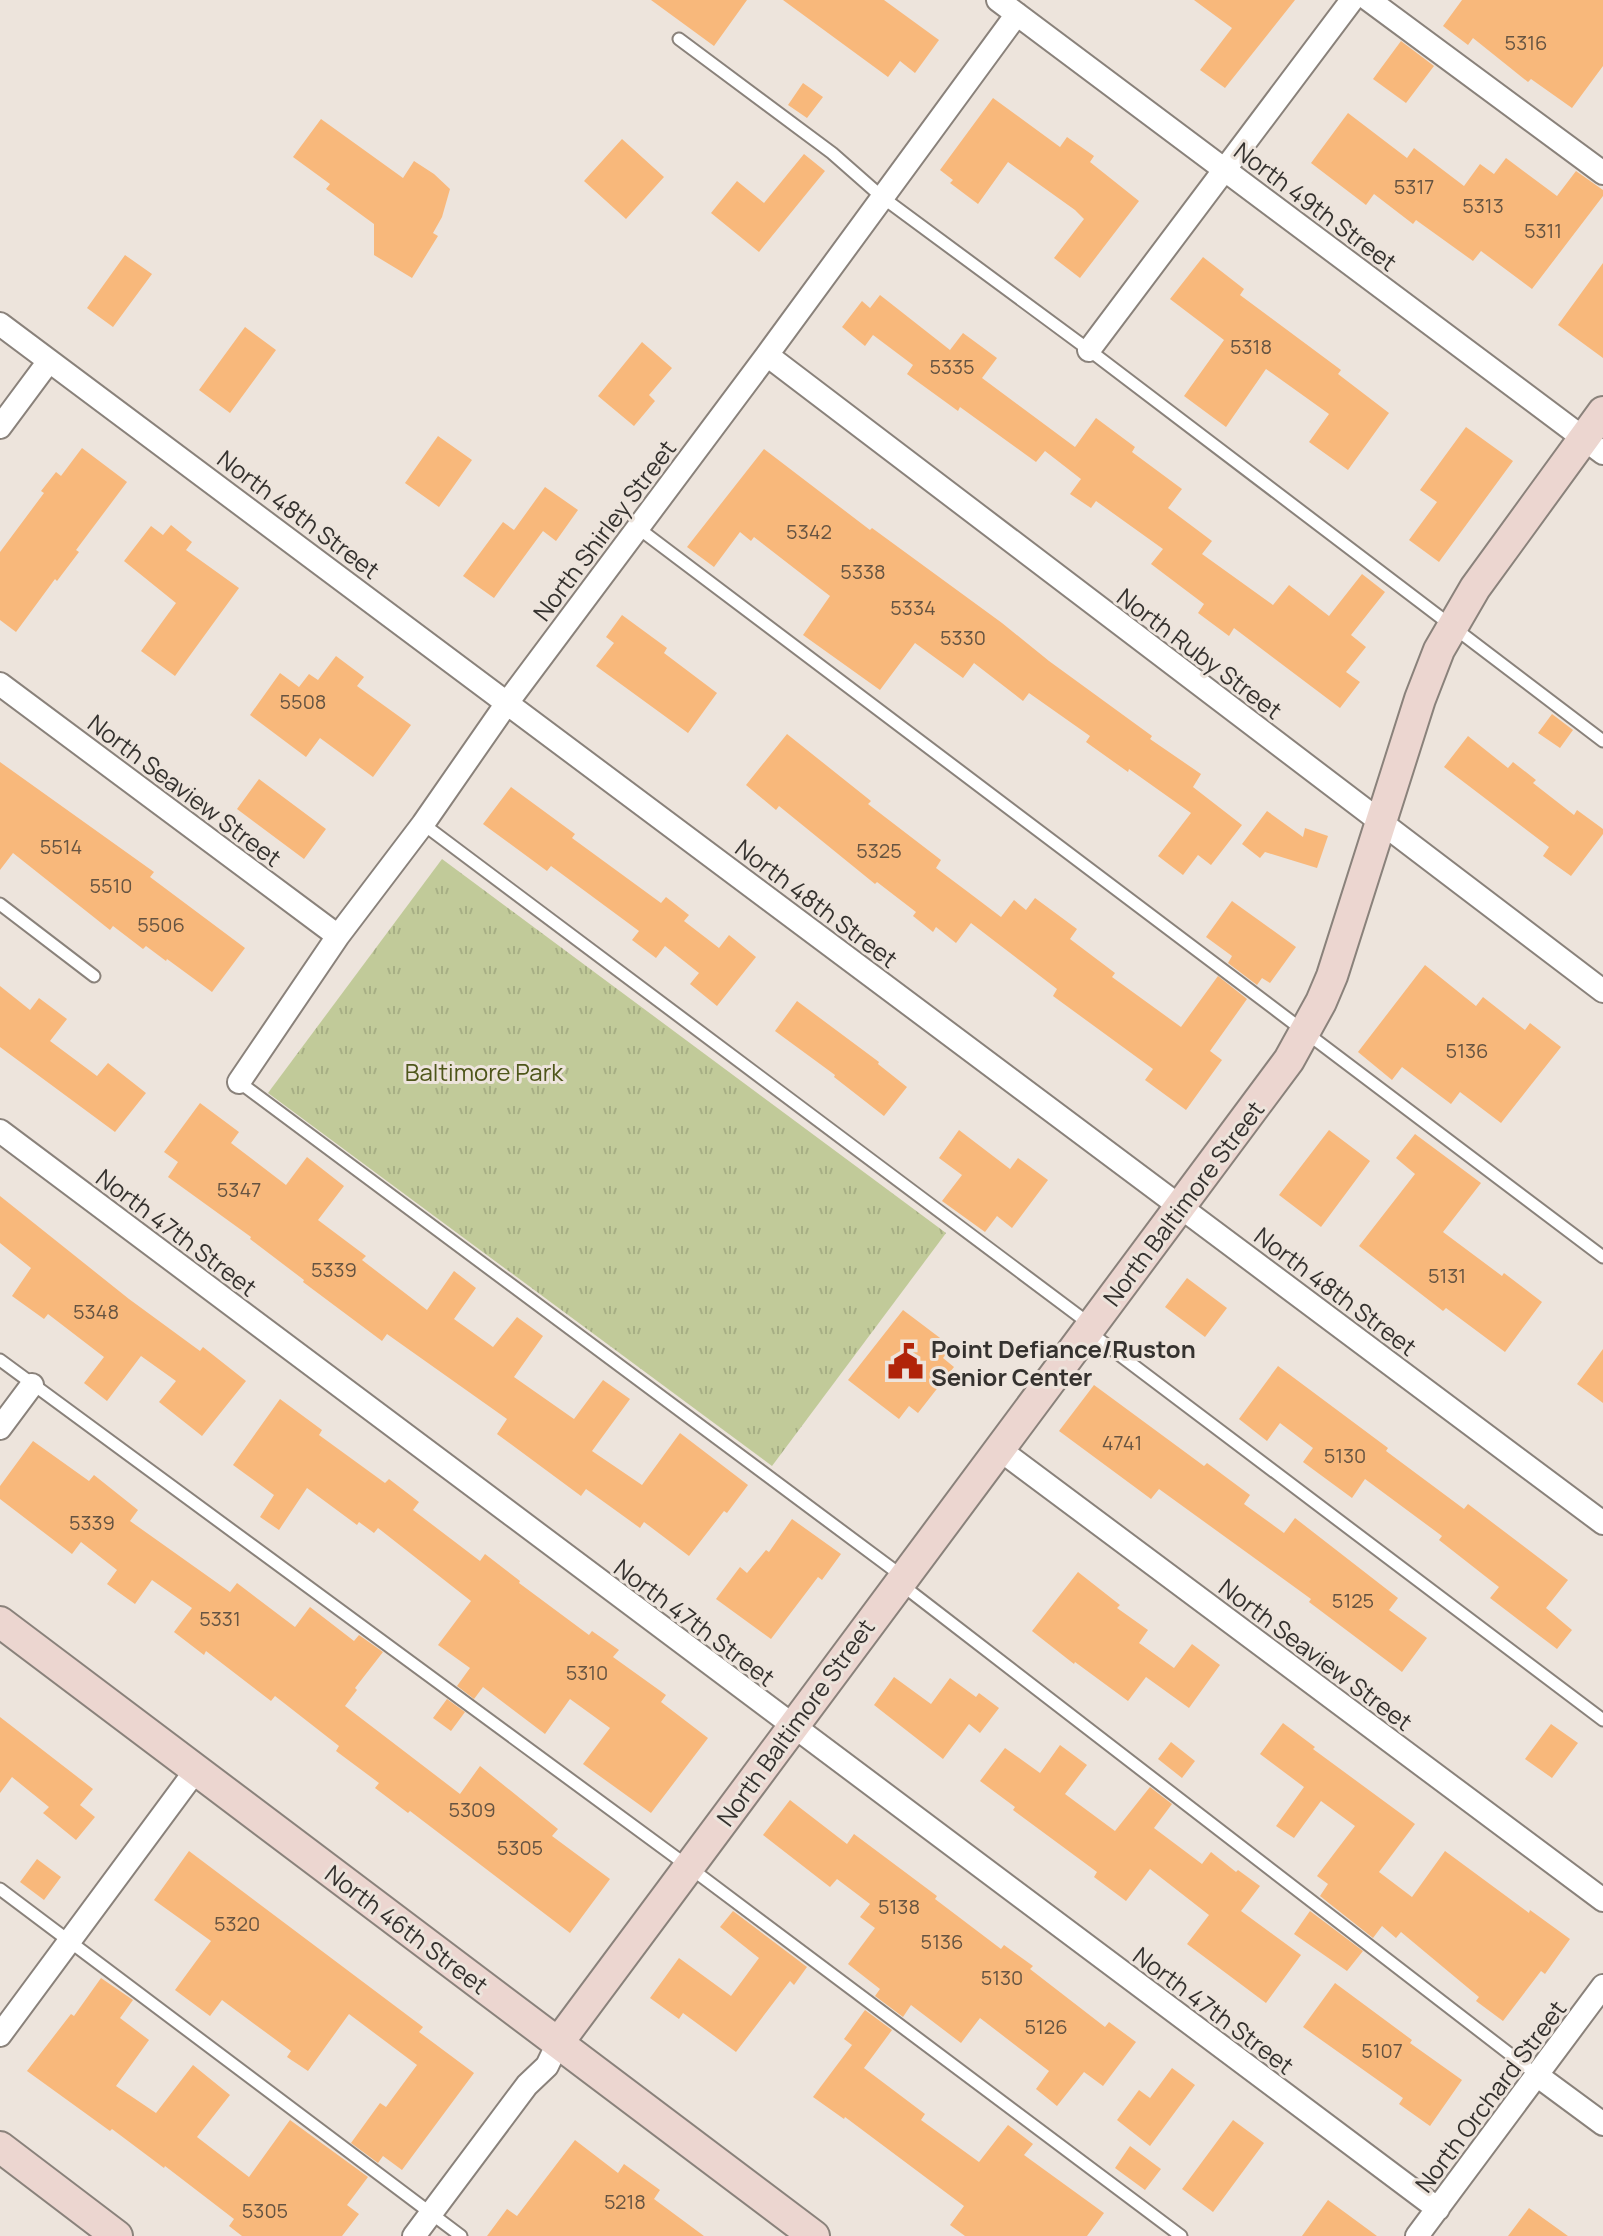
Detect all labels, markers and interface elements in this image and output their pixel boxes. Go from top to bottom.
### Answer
house number: 5316 [1505,29,1547,56]
street label: North 49th Street [1228,134,1404,278]
house number: 5317 [1394,173,1434,200]
house number: 5313 [1462,192,1504,219]
house number: 5311 [1524,217,1562,244]
house number: 5318 [1230,333,1272,360]
house number: 5335 [929,353,975,380]
street label: North Shirley Street [525,433,683,627]
street label: North 48th Street [211,442,387,586]
house number: 5342 [786,518,832,545]
house number: 5338 [840,558,886,585]
street label: North Ruby Street [1111,580,1289,726]
house number: 5334 [890,594,936,621]
house number: 5330 [940,624,986,651]
house number: 5508 [280,688,326,715]
street label: North Seaview Street [81,706,289,874]
street label: North 48th Street [729,831,905,975]
house number: 5514 [40,833,82,860]
house number: 5325 [856,837,902,864]
house number: 5510 [89,872,133,899]
house number: 5506 [137,911,185,938]
house number: 5136 [1446,1037,1488,1064]
park label: Baltimore Park [405,1055,564,1088]
street label: North Baltimore Street [1095,1094,1271,1312]
street label: North 47th Street [90,1161,264,1303]
house number: 5347 [217,1176,261,1203]
street label: North 48th Street [1248,1219,1424,1363]
house number: 5339 [311,1256,357,1283]
house number: 5131 [1428,1262,1466,1289]
house number: 5348 [73,1298,119,1325]
place label: Point Defiance/Ruston Senior Center [931,1332,1196,1393]
public building icon: Point Defiance/Ruston Senior Center [886,1343,924,1381]
house number: 4741 [1102,1429,1142,1456]
house number: 5130 [1324,1442,1366,1469]
house number: 5339 [69,1509,115,1536]
street label: North 47th Street [608,1551,782,1693]
street label: North Seaview Street [1212,1570,1420,1738]
house number: 5125 [1332,1587,1374,1614]
house number: 5331 [199,1605,241,1632]
street label: North Baltimore Street [708,1612,882,1832]
house number: 5310 [566,1659,608,1686]
house number: 5309 [448,1796,496,1823]
house number: 5305 [497,1834,543,1861]
street label: North 46th Street [319,1857,495,2001]
house number: 5138 [878,1893,920,1920]
house number: 5320 [214,1910,260,1937]
house number: 5136 [921,1928,963,1955]
street label: North 47th Street [1127,1939,1301,2081]
house number: 5130 [981,1964,1023,1991]
street label: North Orchard Street [1407,1993,1573,2199]
house number: 5126 [1024,2013,1068,2040]
house number: 5107 [1361,2037,1403,2064]
house number: 5218 [604,2188,646,2215]
house number: 5305 [242,2197,288,2224]

